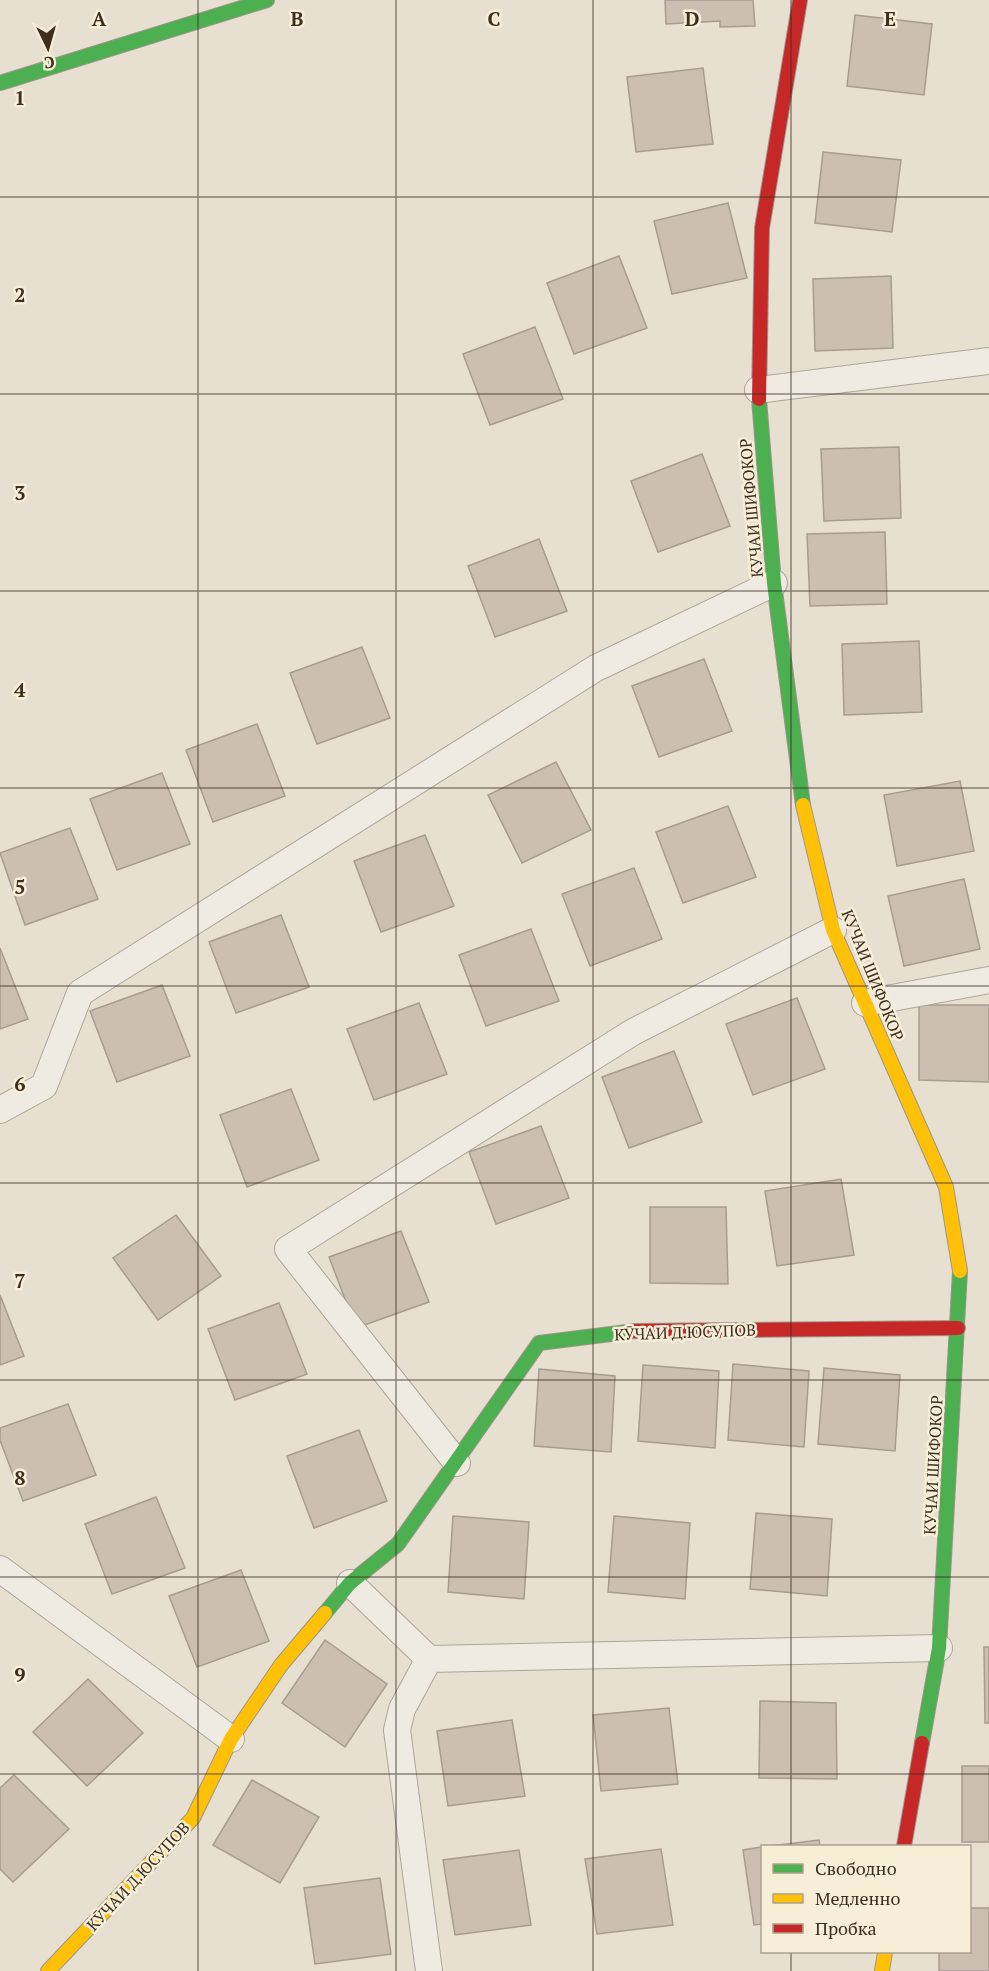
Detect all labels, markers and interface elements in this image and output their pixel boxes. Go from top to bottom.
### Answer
text: A [92,5,107,32]
text: B [291,5,304,32]
text: C [487,5,501,32]
text: D [685,5,699,32]
text: E [884,5,896,32]
north arrow [18,18,78,78]
text: С [43,52,55,74]
text: 1 [14,84,26,111]
text: 2 [14,281,26,308]
street label: КУЧАИ ШИФОКОР [734,437,768,579]
text: 3 [14,479,26,506]
text: 4 [14,676,26,703]
text: 5 [14,873,26,900]
street label: КУЧАИ ШИФОКОР [837,906,909,1044]
text: 6 [14,1070,26,1097]
text: 7 [14,1267,26,1294]
street label: КӮЧАИ Д.ЮСУПОВ [614,1319,756,1345]
street label: КУЧАИ ШИФОКОР [918,1395,948,1535]
text: 8 [14,1464,26,1491]
text: 9 [14,1661,26,1688]
street label: КӮЧАИ Д.ЮСУПОВ [82,1817,194,1935]
legend [761,1845,971,1953]
text: Свободно [815,1856,897,1880]
text: Медленно [815,1886,901,1910]
text: Пробка [815,1916,877,1940]

